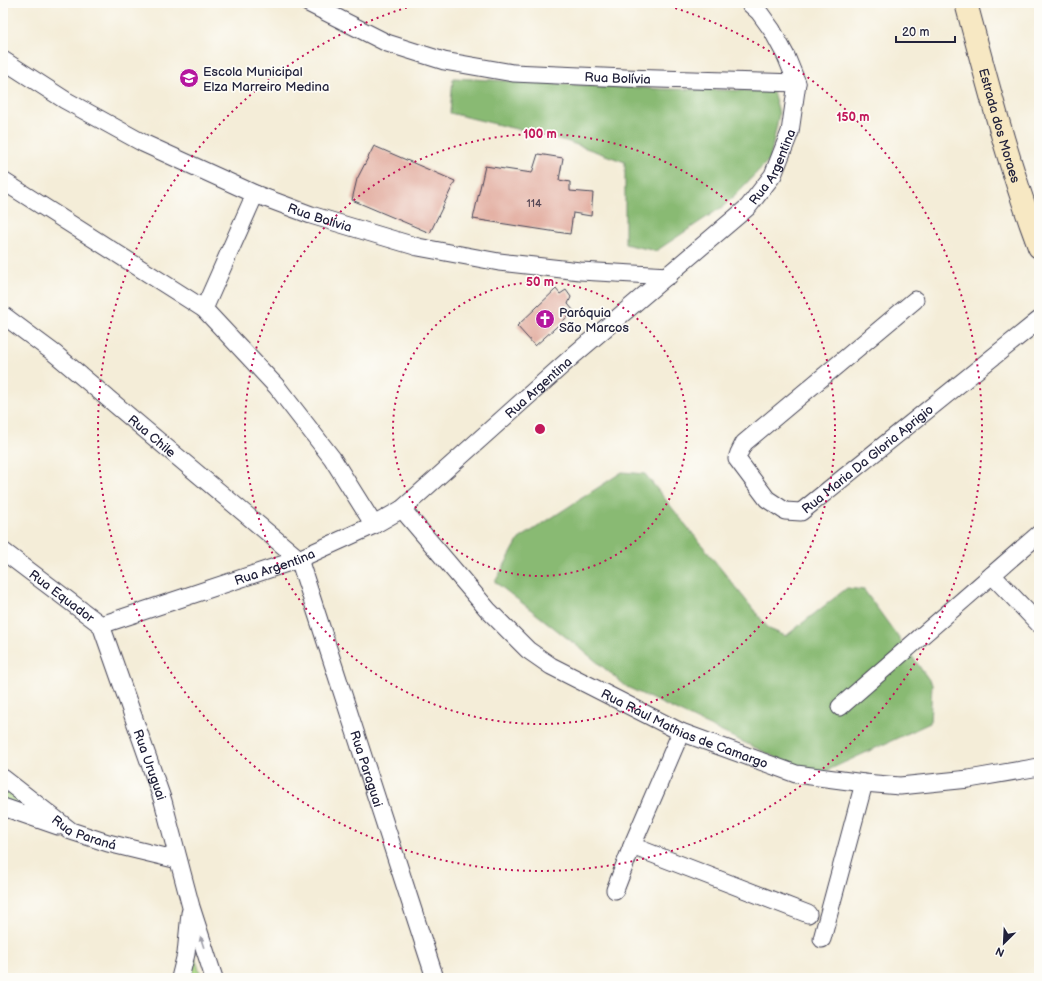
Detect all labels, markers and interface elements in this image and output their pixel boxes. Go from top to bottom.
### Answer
scale bar [896,18,955,44]
text: 20 m [902,25,929,40]
place label: Escola Municipal Elza Marreiro Medina [203,64,329,95]
school or university icon: Escola Municipal Elza Marreiro Medina [178,67,200,89]
street label: Estrada dos Moraes [975,67,1023,185]
street label: Rua Bolívia [584,69,651,88]
text: 150 m [837,110,869,125]
text: 100 m [523,127,557,142]
street label: Rua Argentina [746,127,799,208]
house number: 114 [526,197,542,210]
street label: Rua Bolívia [285,200,354,236]
text: 50 m [526,275,554,290]
place label: Paróquia São Marcos [559,305,630,336]
church icon: Paróquia São Marcos [534,308,556,330]
street label: Rua Argentina [502,354,575,422]
street label: Rua Maria Da Gloria Aprigio [799,402,937,517]
street label: Rua Chile [125,412,179,461]
centre of rings [533,422,547,436]
street label: Rua Argentina [232,546,318,589]
street label: Rua Equador [26,567,98,626]
street label: Rua Raul Mathias de Camargo [598,686,770,772]
street label: Rua Uruguai [129,727,169,802]
street label: Rua Paraguai [346,729,386,809]
street label: Rua Paraná [48,812,118,854]
north arrow [984,923,1024,963]
one-way arrow [199,936,205,948]
text: N [994,944,1007,959]

